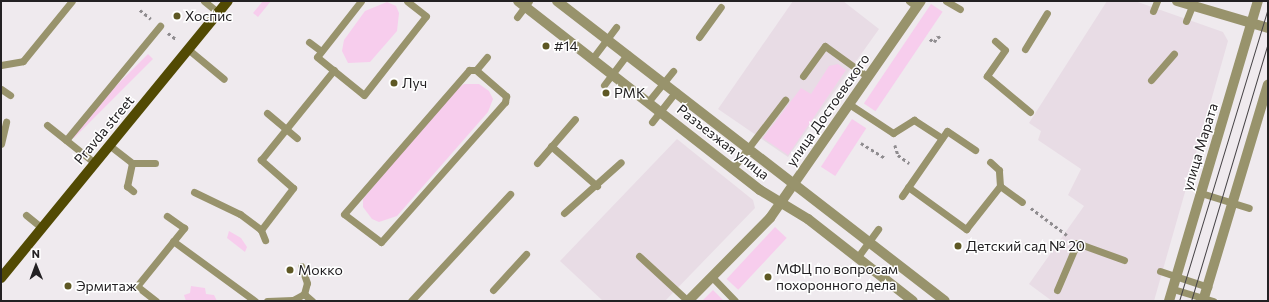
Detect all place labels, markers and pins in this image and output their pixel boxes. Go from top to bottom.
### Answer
place label: Хоспис [185,8,232,24]
marker: Хоспис [172,11,182,21]
place label: #14 [554,38,578,54]
marker: #14 [541,41,551,51]
place label: Луч [402,75,427,91]
marker: Луч [389,78,399,88]
place label: РМК [614,85,645,101]
marker: РМК [601,88,611,98]
place label: Детский сад № 20 [966,238,1085,254]
marker: Детский сад № 20 [953,241,963,251]
place label: МФЦ по вопросам похоронного дела [776,261,898,294]
place label: Мокко [298,262,343,278]
marker: Мокко [285,265,295,275]
marker: МФЦ по вопросам похоронного дела [763,272,773,282]
place label: Эрмитаж [76,278,137,294]
marker: Эрмитаж [63,281,73,291]

